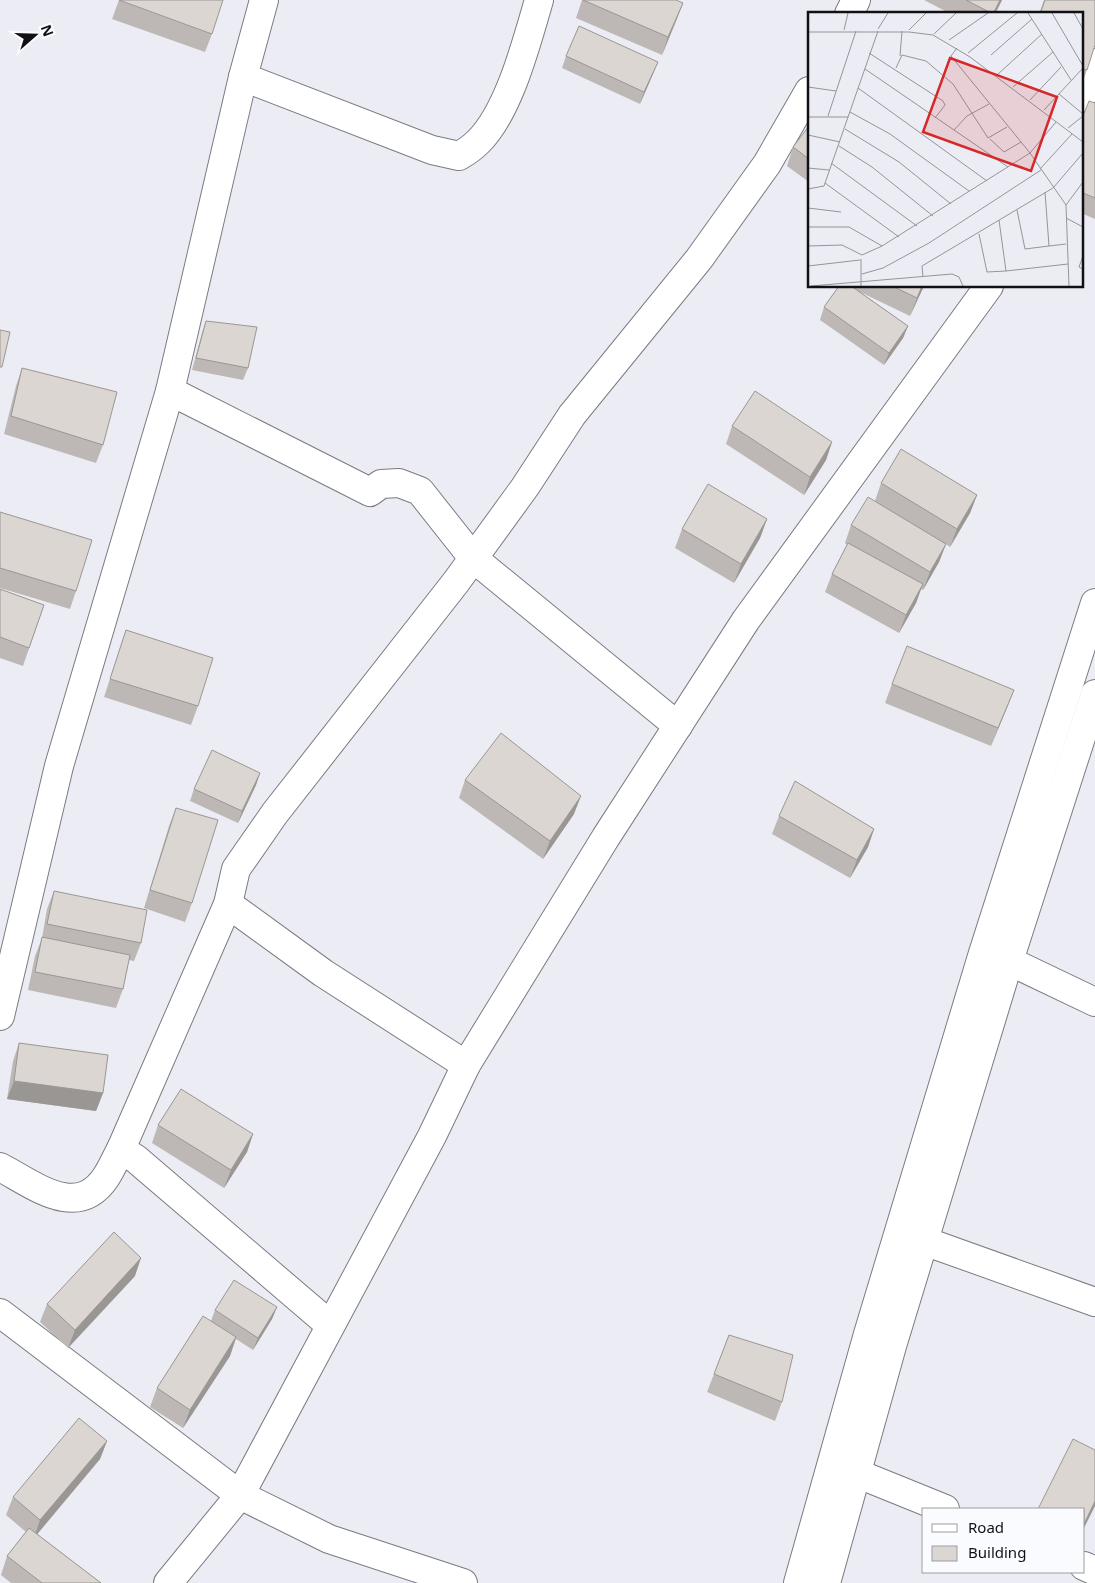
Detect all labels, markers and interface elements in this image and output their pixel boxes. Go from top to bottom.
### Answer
north arrow [10,10,60,60]
inset map [808,12,1082,288]
text: N [37,22,59,39]
legend [922,1508,1085,1573]
text: Road [968,1517,1004,1537]
text: Building [968,1542,1026,1562]

